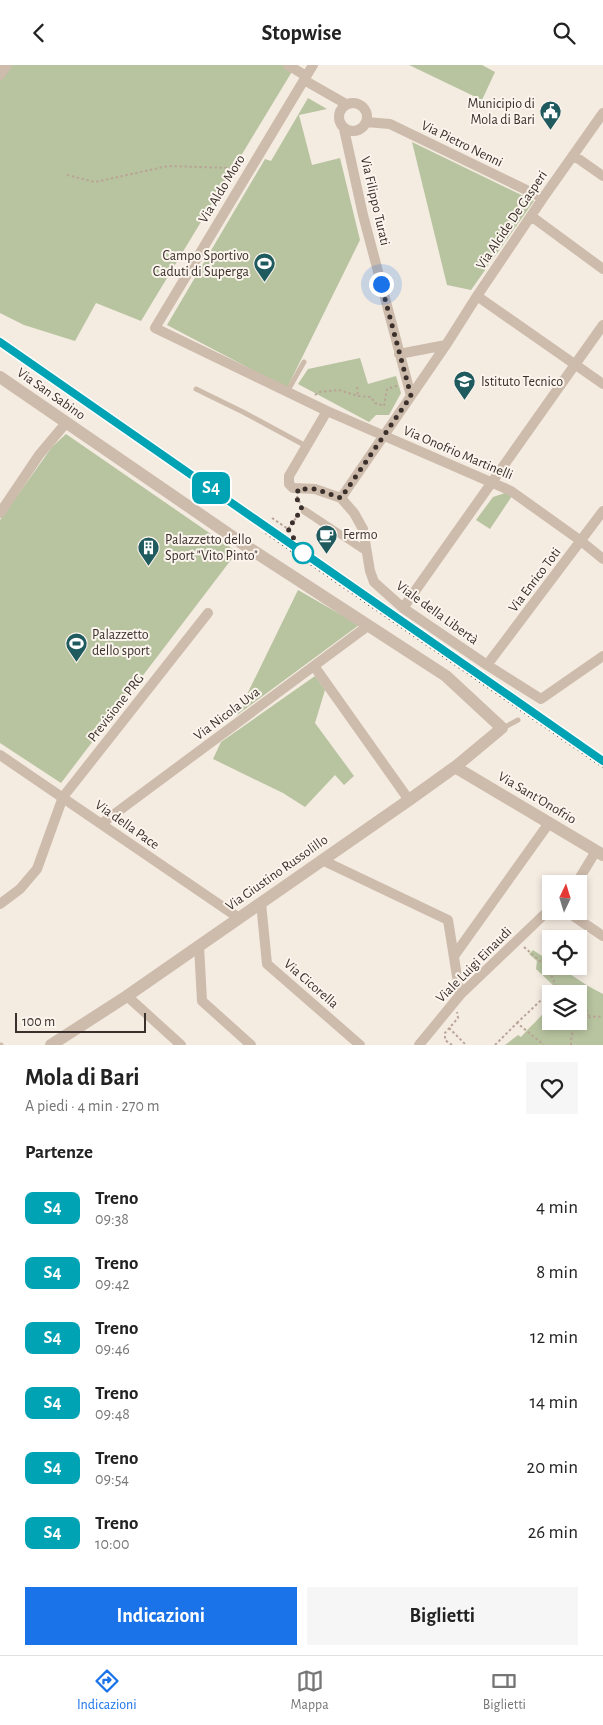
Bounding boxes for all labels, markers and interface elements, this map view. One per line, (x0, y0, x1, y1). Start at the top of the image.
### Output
icon: back (25, 19, 53, 47)
icon: search (550, 19, 578, 47)
text: Stopwise (261, 22, 342, 44)
place label: Municipio di Mola di Bari (468, 97, 535, 127)
public building icon: Municipio di Mola di Bari (539, 100, 563, 131)
street label: Via Pietro Nenni (419, 118, 505, 170)
street label: Via Aldo Moro (196, 152, 248, 226)
street label: Via Filippo Turati (358, 155, 392, 247)
street label: Via Alcide De Gasperi (474, 168, 550, 272)
place label: Campo Sportivo Caduti di Superga (153, 249, 250, 279)
sports icon: Campo Sportivo Caduti di Superga (253, 252, 277, 283)
your location (369, 272, 394, 297)
street label: Via San Sabino (14, 365, 88, 423)
school or university icon: Istituto Tecnico (453, 370, 477, 401)
place label: Istituto Tecnico (481, 375, 563, 389)
street label: Via Onofrio Martinelli (401, 424, 515, 482)
line badge: S4 (188, 472, 234, 504)
text: S4 (202, 479, 220, 497)
cafe icon: Fermo (315, 523, 339, 554)
place label: Fermo (343, 528, 378, 542)
place label: Palazzetto dello Sport "Vito Pinto" (165, 533, 258, 563)
building icon: Palazzetto dello Sport "Vito Pinto" (137, 536, 161, 567)
unlabelled marker (292, 542, 314, 564)
street label: Via Enrico Toti (506, 545, 564, 615)
street label: Viale della Libertà (393, 579, 481, 648)
place label: Palazzetto dello sport (92, 628, 150, 658)
sports icon: Palazzetto dello sport (64, 631, 88, 662)
street label: Previsione PRG (85, 671, 147, 745)
street label: Via Nicola Uva (191, 684, 263, 743)
street label: Via Sant'Onofrio (495, 769, 579, 827)
street label: Via della Pace (92, 798, 162, 852)
street label: Via Giustino Russolillo (223, 833, 331, 913)
north arrow (542, 875, 588, 920)
map controls (542, 875, 587, 1030)
street label: Viale Luigi Einaudi (434, 925, 514, 1005)
button: locate (542, 930, 587, 975)
street label: Via Cicorella (281, 957, 341, 1012)
button: layers (542, 985, 587, 1030)
scale bar (15, 1010, 146, 1033)
text: 100 m (22, 1015, 55, 1029)
button: heart (526, 1062, 578, 1114)
text: Mola di Bari (25, 1066, 140, 1090)
text: A piedi · 4 min · 270 m (25, 1098, 159, 1114)
text: Partenze (25, 1143, 93, 1162)
text: Treno (95, 1189, 139, 1208)
text: 4 min (536, 1198, 578, 1217)
text: S4 (43, 1199, 62, 1217)
text: 09:38 (95, 1211, 129, 1227)
text: Treno (95, 1254, 139, 1273)
text: 8 min (536, 1263, 578, 1282)
text: S4 (43, 1264, 62, 1282)
text: 09:42 (95, 1276, 130, 1292)
text: Treno (95, 1319, 139, 1338)
text: 12 min (530, 1328, 578, 1347)
text: S4 (43, 1329, 62, 1347)
text: 09:46 (95, 1341, 130, 1357)
text: Treno (95, 1384, 139, 1403)
text: 14 min (530, 1393, 578, 1412)
text: S4 (43, 1394, 62, 1412)
text: 09:48 (95, 1406, 130, 1422)
text: Treno (95, 1449, 139, 1468)
text: 20 min (527, 1458, 578, 1477)
text: S4 (43, 1459, 62, 1477)
text: 09:54 (95, 1471, 129, 1487)
text: Treno (95, 1514, 139, 1533)
text: 26 min (528, 1523, 578, 1542)
text: S4 (43, 1524, 62, 1542)
text: 10:00 (95, 1536, 130, 1552)
button: Indicazioni (25, 1587, 297, 1645)
button: Biglietti (307, 1587, 578, 1645)
tab: Indicazioni (77, 1667, 137, 1714)
tab: Mappa (291, 1667, 329, 1714)
tab: Biglietti (483, 1667, 526, 1714)

